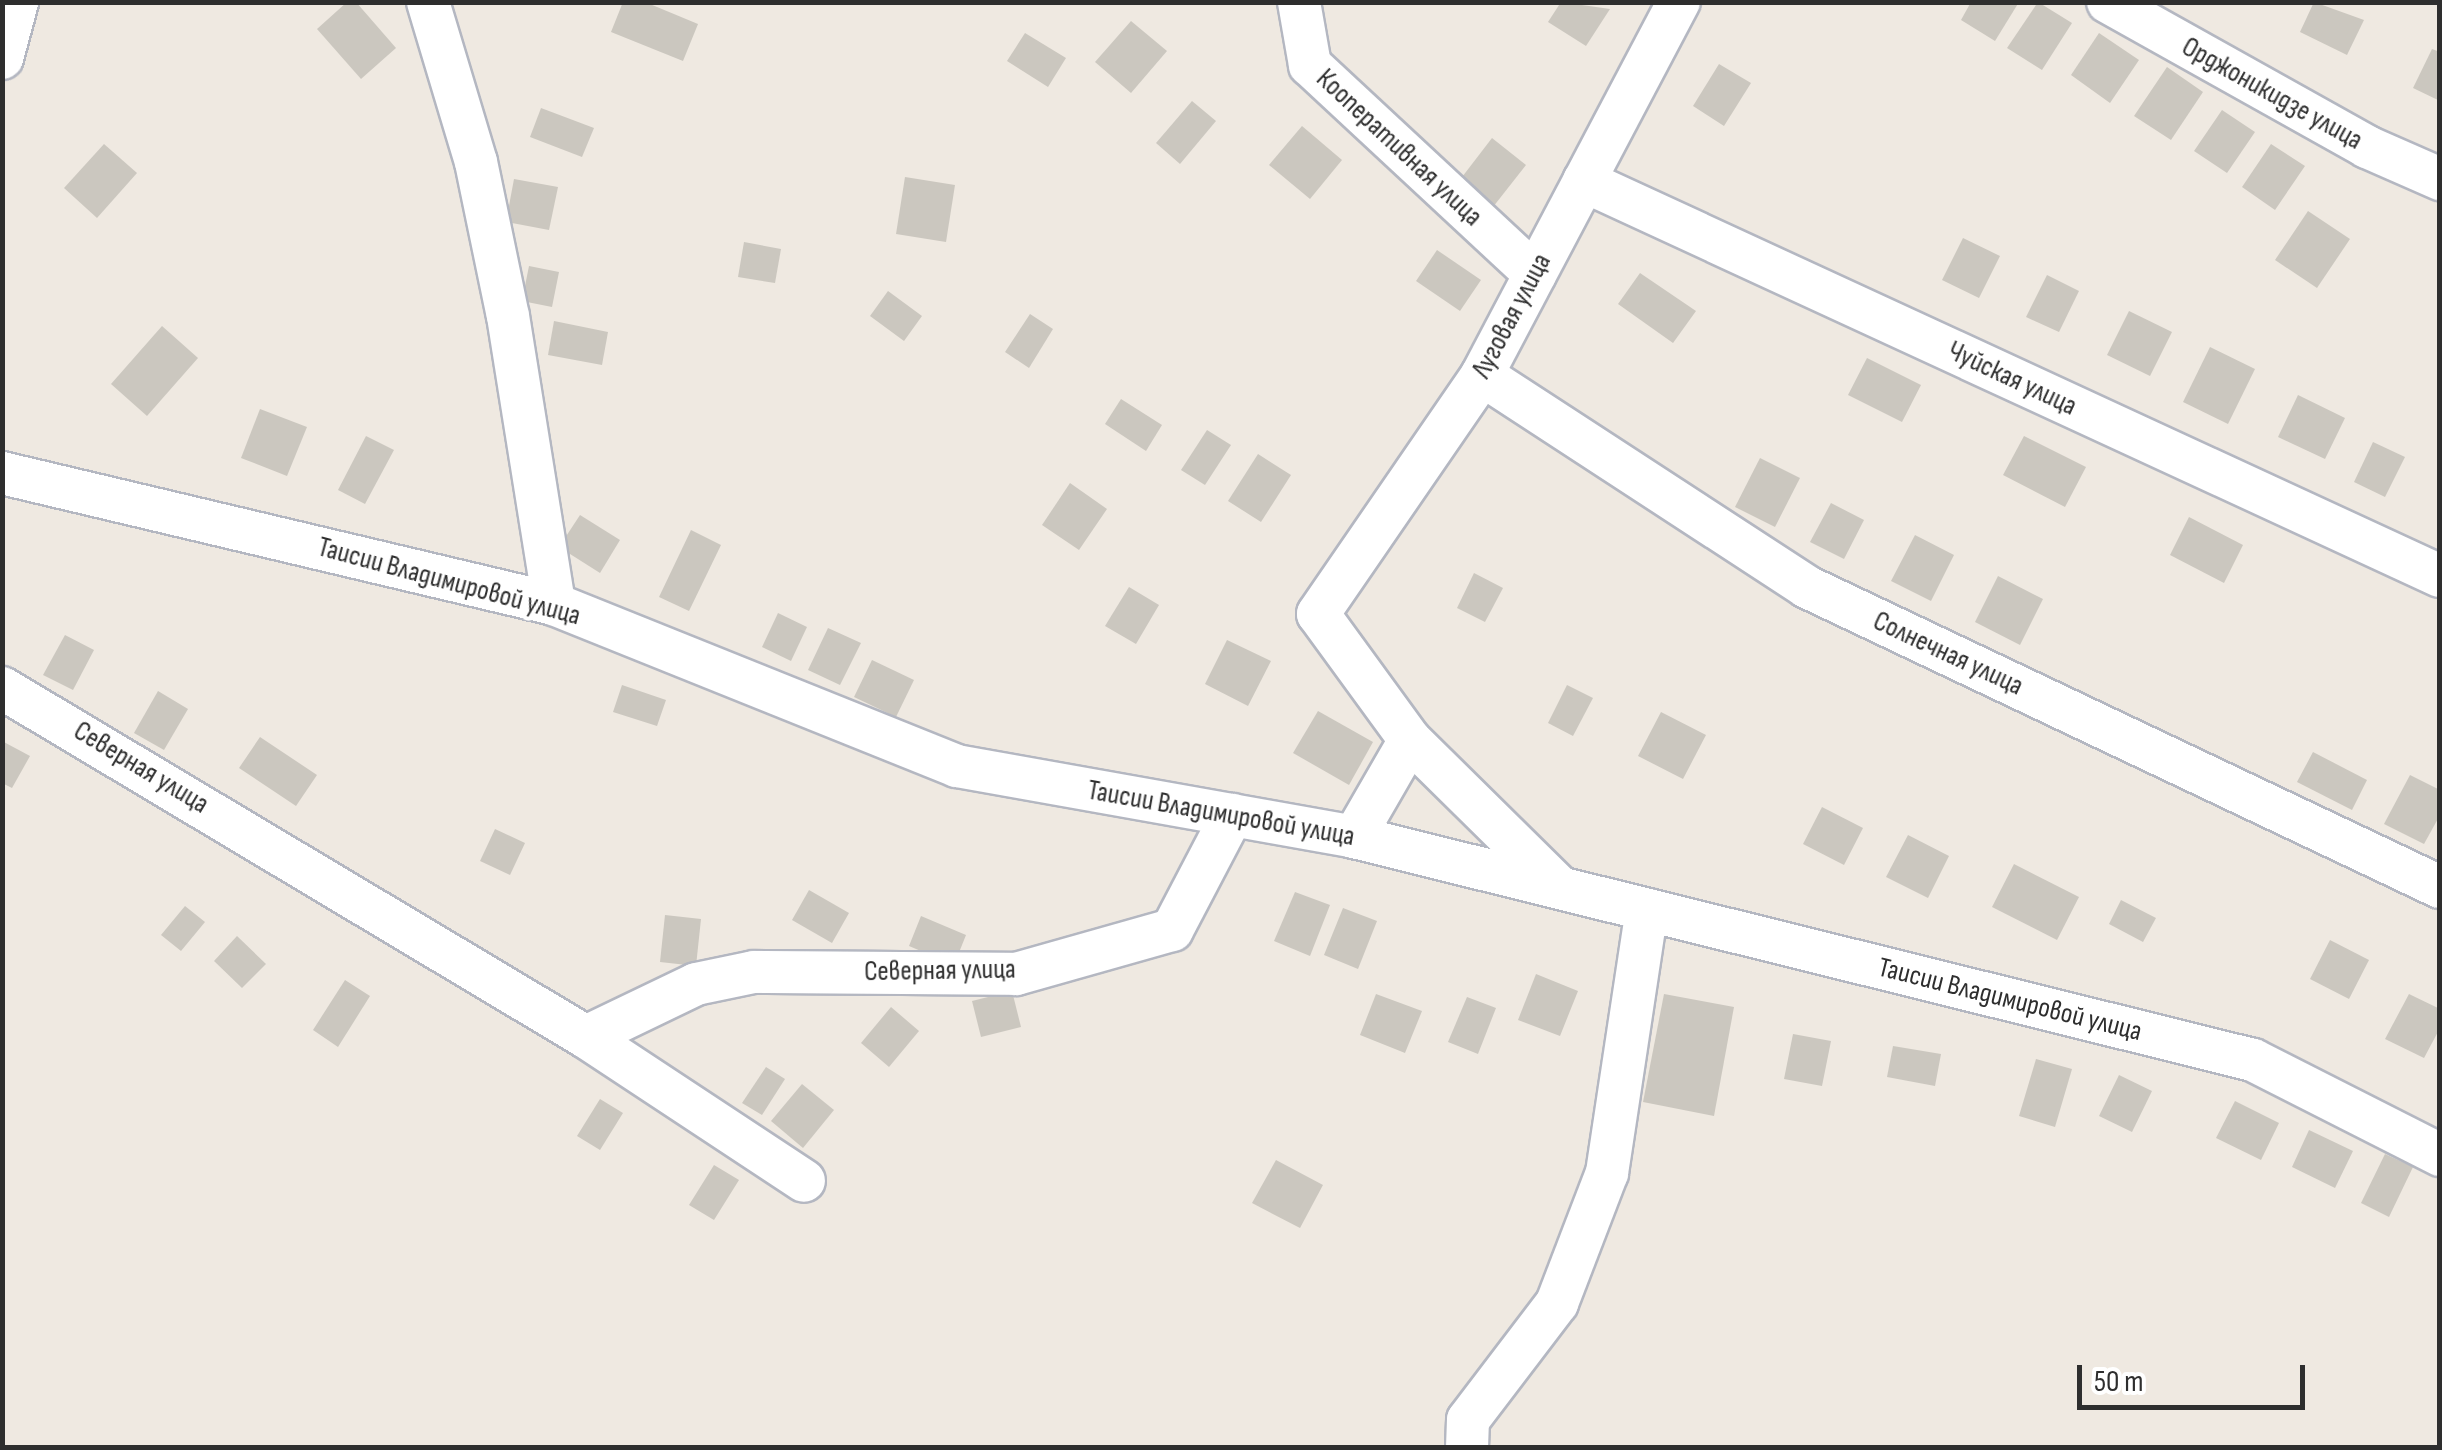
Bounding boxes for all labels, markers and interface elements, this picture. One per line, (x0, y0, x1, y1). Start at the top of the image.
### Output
street label: Орджоникидзе улица (2176, 30, 2368, 158)
street label: Кооперативная улица (1309, 62, 1489, 234)
street label: Луговая улица (1465, 248, 1559, 384)
street label: Чуйская улица (1942, 334, 2082, 424)
street label: Таисии Владимировой улица (314, 531, 584, 633)
street label: Солнечная улица (1868, 605, 2028, 703)
street label: Северная улица (67, 715, 215, 821)
street label: Таисии Владимировой улица (1085, 774, 1357, 854)
street label: Таисии Владимировой улица (1875, 951, 2145, 1049)
street label: Северная улица (864, 953, 1016, 989)
scale bar (2082, 1345, 2310, 1407)
text: 50 m (2094, 1364, 2143, 1400)

